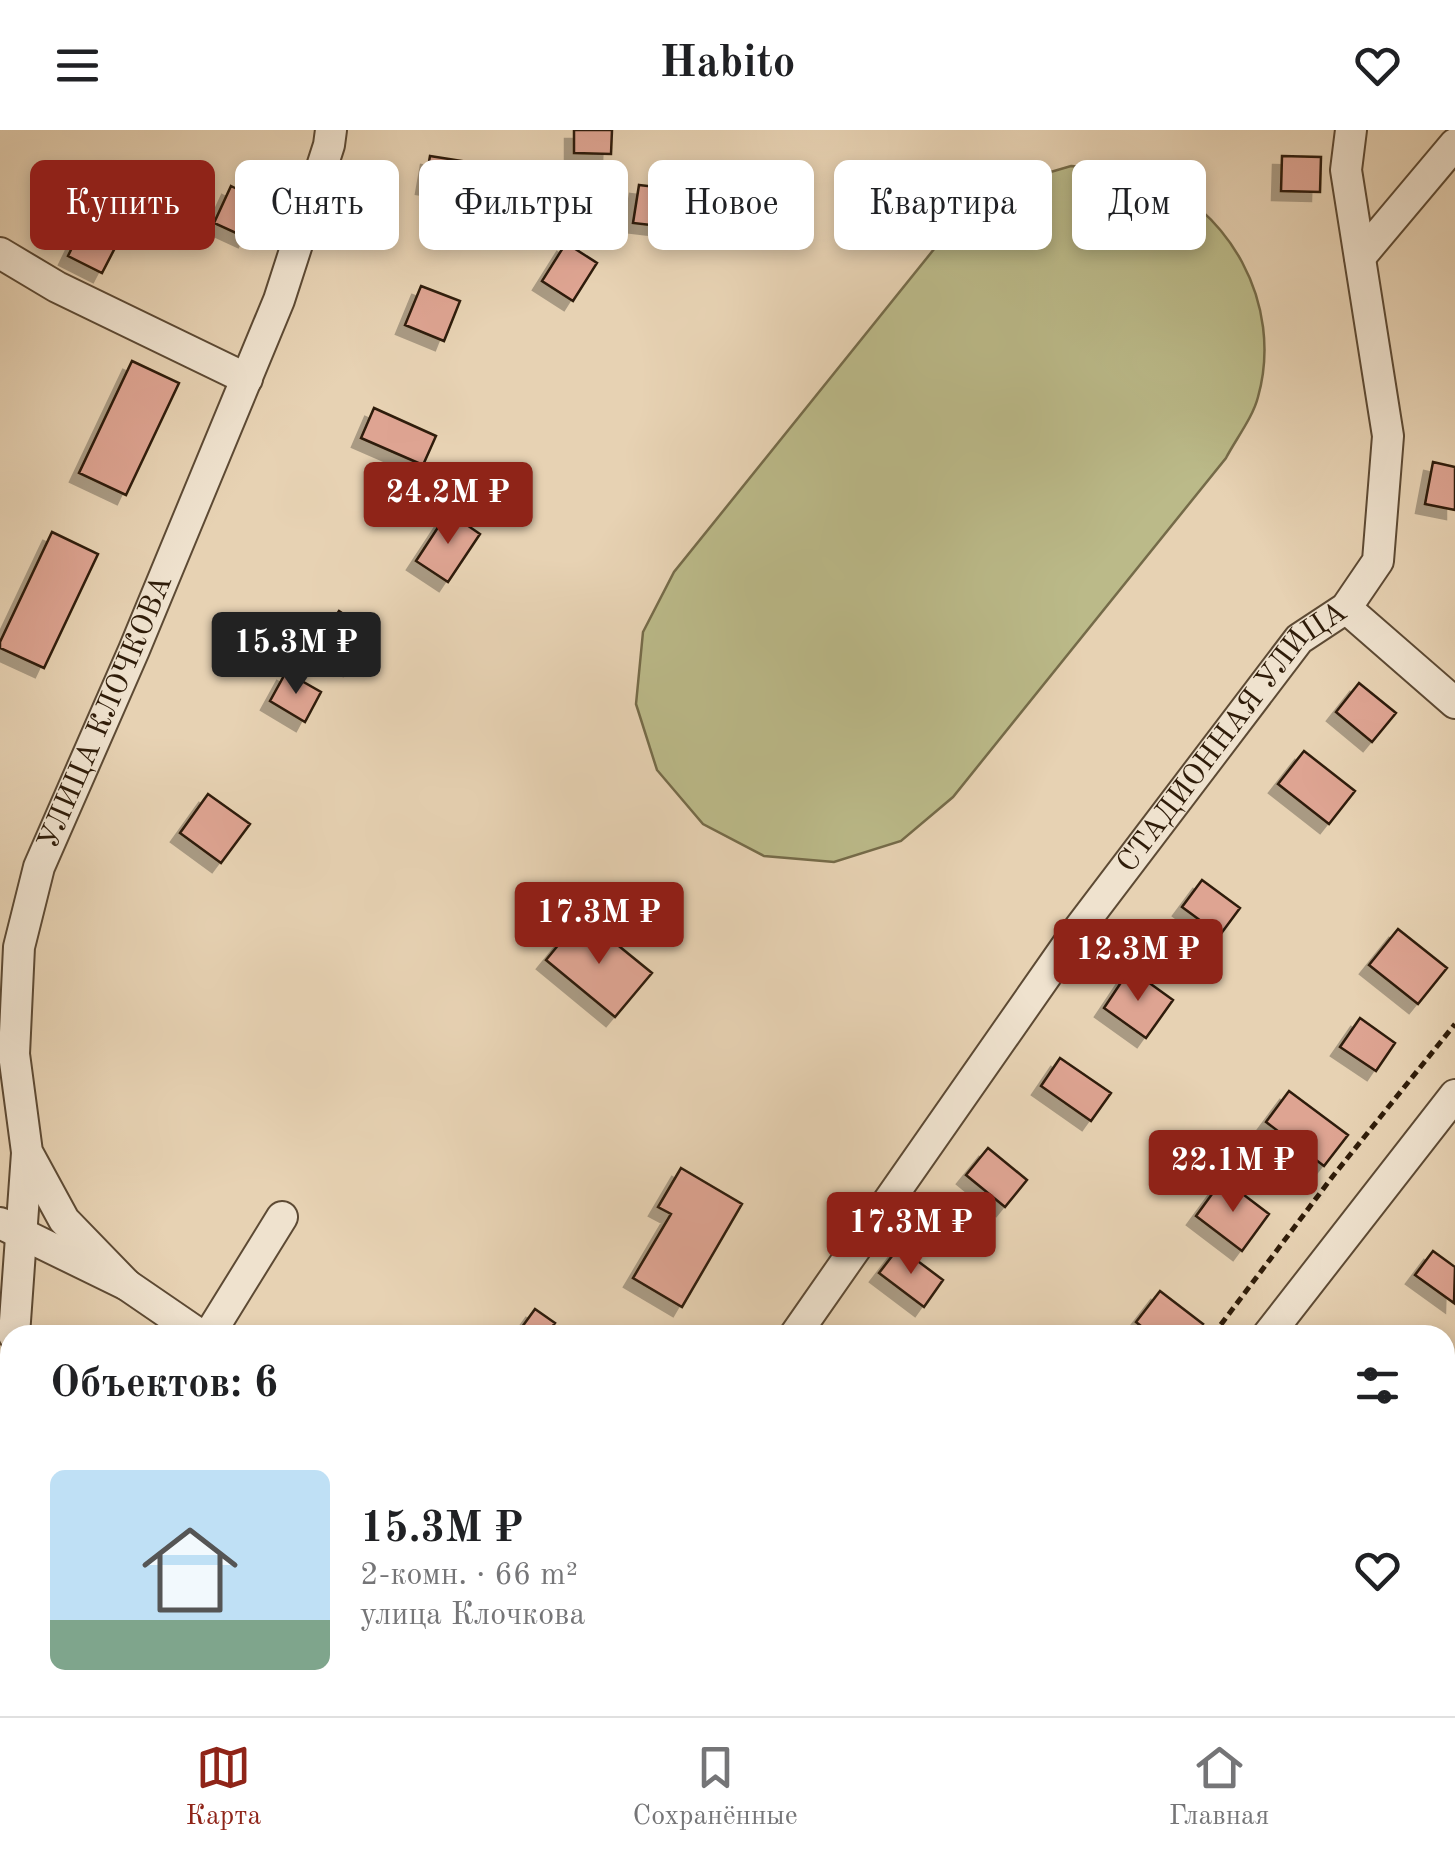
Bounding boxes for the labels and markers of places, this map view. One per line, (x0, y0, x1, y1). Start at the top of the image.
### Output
pin: 24.2M ₽ (356, 462, 540, 547)
pin: 15.3M ₽ (204, 612, 388, 697)
pin: 17.3M ₽ (507, 882, 691, 967)
pin: 12.3M ₽ (1046, 919, 1230, 1004)
pin: 22.1M ₽ (1141, 1130, 1325, 1215)
pin: 17.3M ₽ (819, 1192, 1003, 1277)

